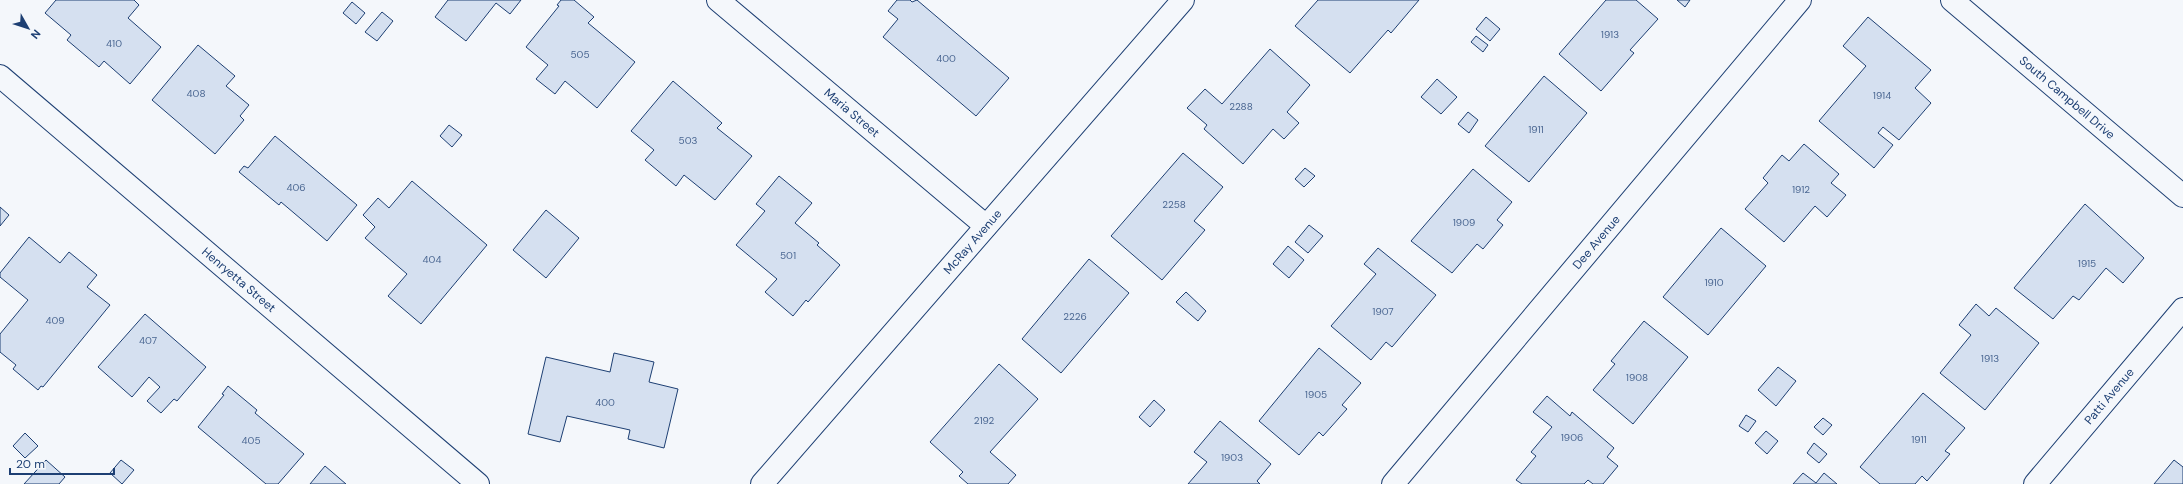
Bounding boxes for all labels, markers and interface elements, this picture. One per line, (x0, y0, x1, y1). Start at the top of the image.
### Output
north arrow (8, 8, 48, 48)
text: N (28, 27, 44, 42)
house number: 1913 (1601, 28, 1619, 41)
house number: 410 (106, 37, 122, 50)
house number: 505 (570, 48, 590, 61)
house number: 400 (936, 52, 956, 65)
street label: South Campbell Drive (2016, 53, 2118, 143)
street label: Maria Street (821, 85, 883, 141)
house number: 408 (187, 87, 206, 100)
house number: 1914 (1873, 89, 1891, 102)
house number: 2288 (1229, 100, 1253, 113)
house number: 1911 (1528, 123, 1544, 136)
house number: 503 (679, 134, 698, 147)
house number: 406 (286, 181, 306, 194)
house number: 1912 (1792, 183, 1810, 196)
house number: 2258 (1162, 198, 1186, 211)
street label: McRay Avenue (940, 206, 1005, 278)
street label: Dee Avenue (1569, 212, 1624, 273)
house number: 1909 (1453, 216, 1475, 229)
street label: Henryetta Street (199, 244, 279, 316)
house number: 501 (780, 249, 796, 262)
house number: 404 (423, 253, 441, 266)
house number: 1915 (2078, 257, 2096, 270)
house number: 1910 (1704, 276, 1724, 289)
house number: 1907 (1372, 305, 1394, 318)
house number: 2226 (1063, 310, 1087, 323)
house number: 409 (45, 314, 65, 327)
house number: 407 (139, 334, 157, 347)
house number: 1913 (1981, 352, 1999, 365)
street label: Patti Avenue (2081, 364, 2138, 428)
house number: 1908 (1626, 371, 1648, 384)
house number: 1905 (1305, 388, 1327, 401)
house number: 400 (595, 396, 615, 409)
house number: 2192 (974, 414, 995, 427)
house number: 1906 (1561, 431, 1583, 444)
house number: 1911 (1911, 433, 1927, 446)
house number: 405 (241, 434, 261, 447)
scale bar (10, 450, 114, 476)
house number: 1903 (1221, 451, 1243, 464)
text: 20 m (16, 456, 45, 472)

